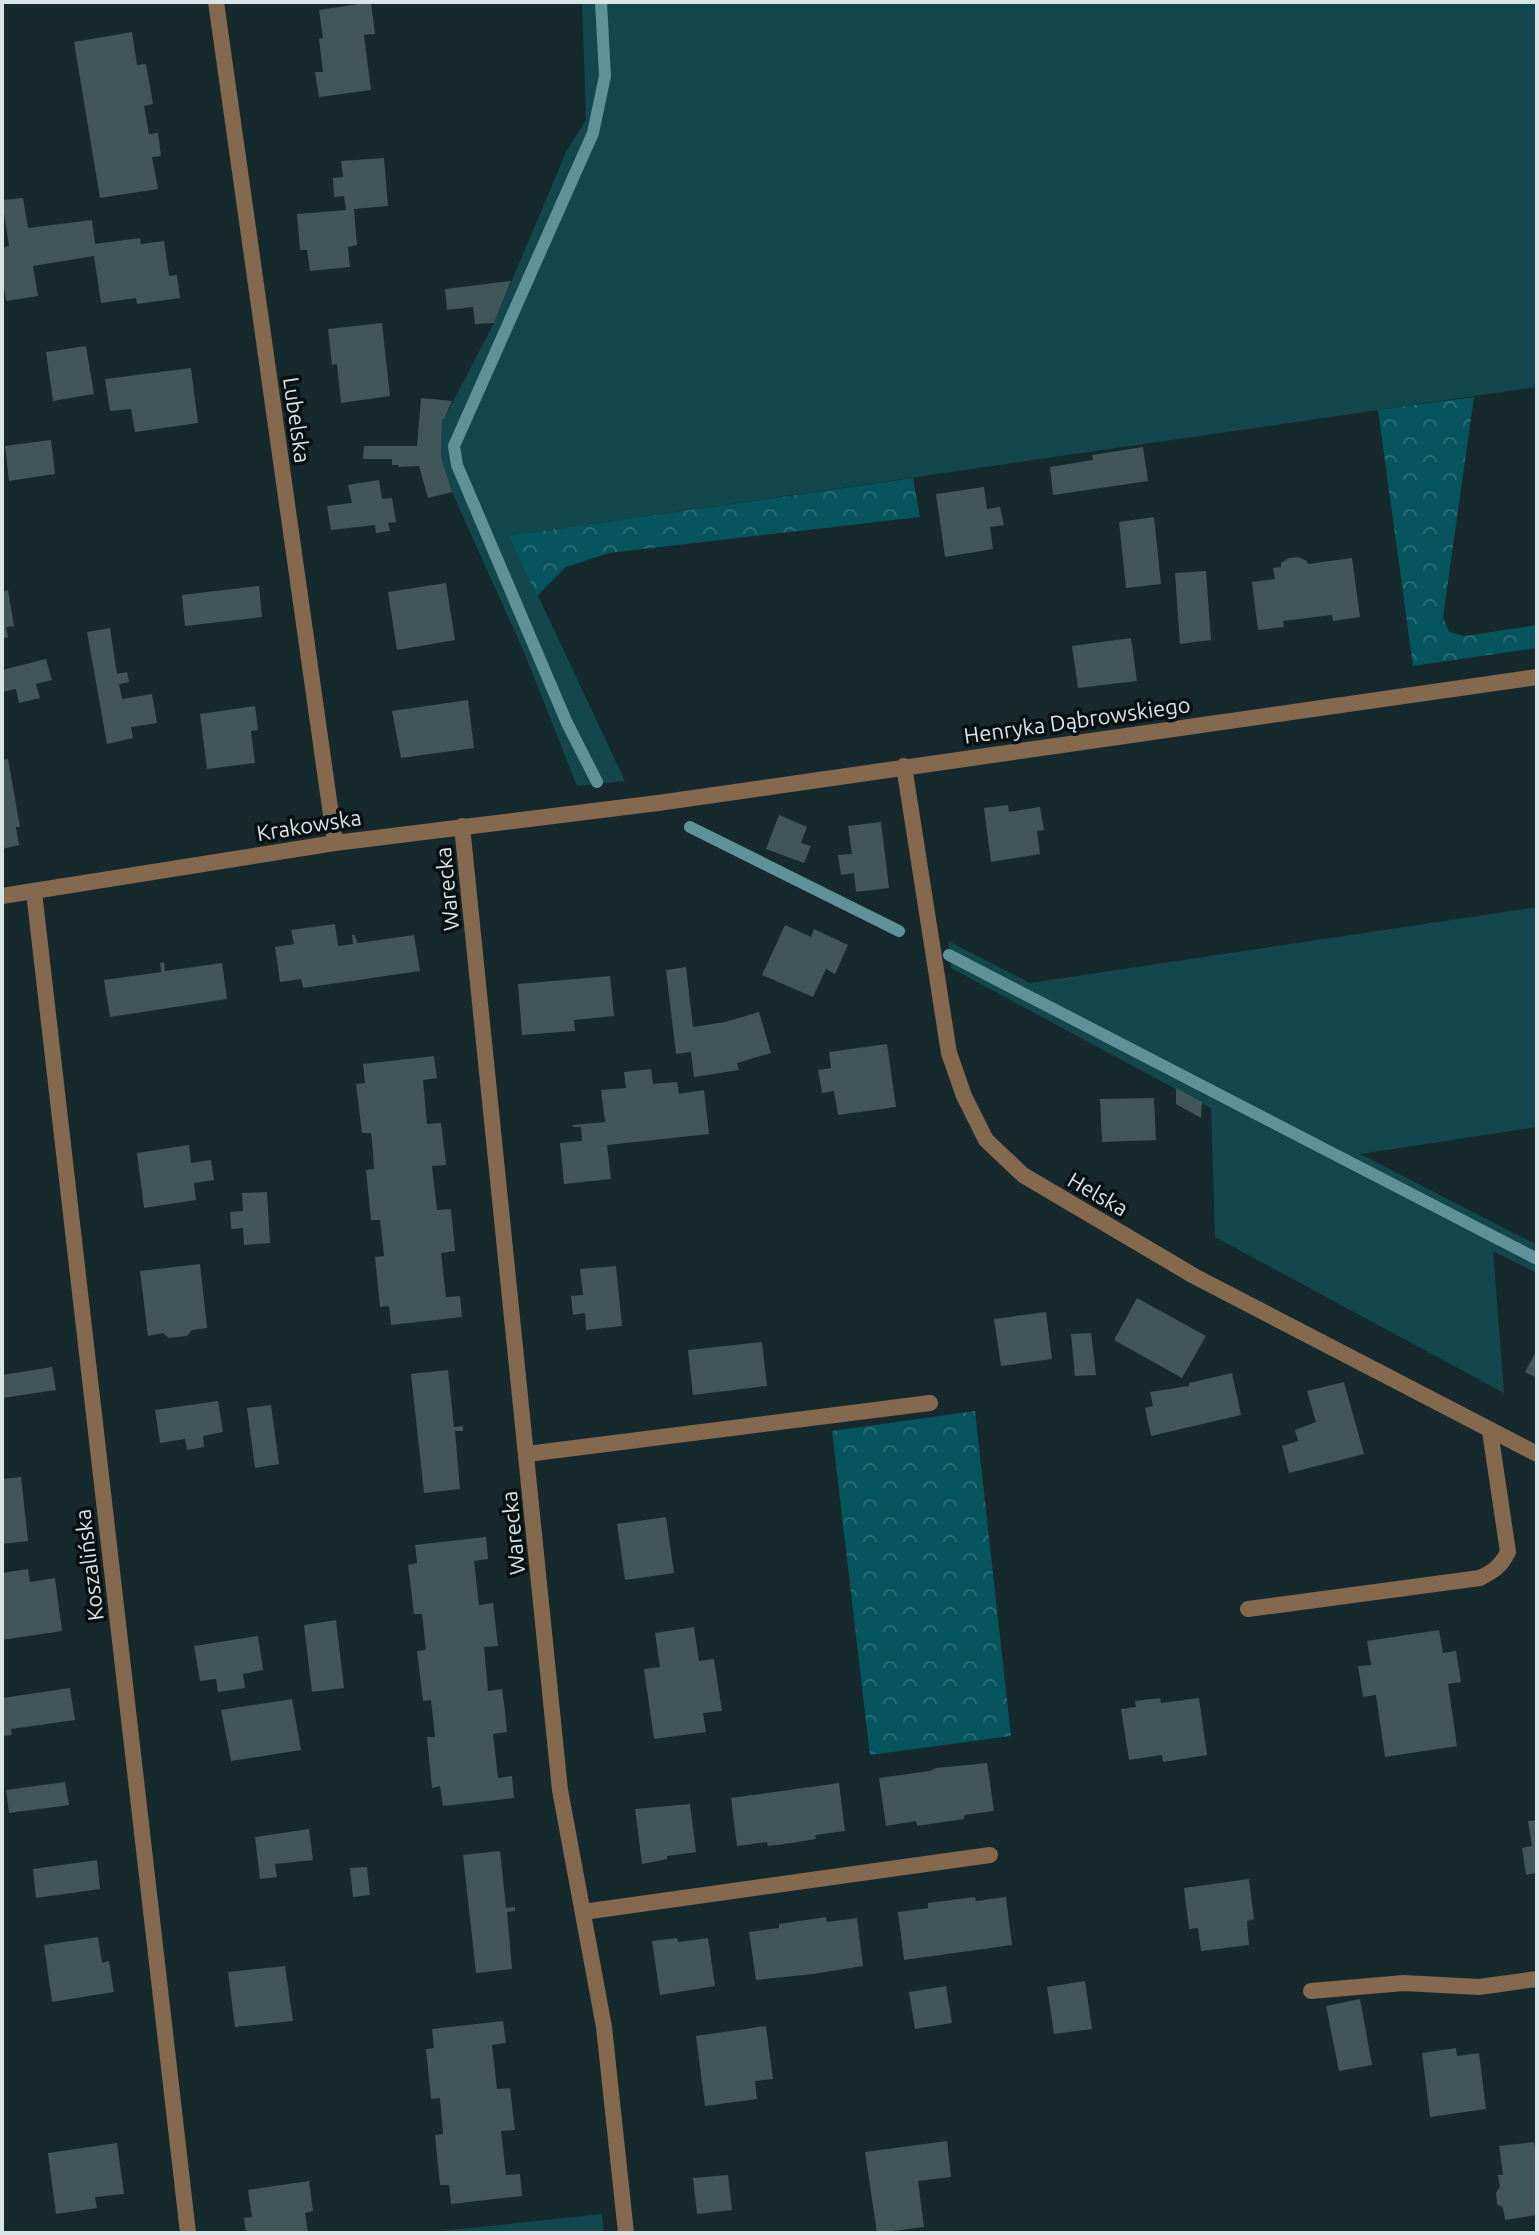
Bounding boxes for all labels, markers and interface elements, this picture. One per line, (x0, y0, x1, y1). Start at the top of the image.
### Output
street label: Lubelska (279, 375, 316, 464)
street label: Henryka Dąbrowskiego (962, 691, 1192, 748)
street label: Krakowska (255, 804, 363, 845)
street label: Warecka (430, 846, 463, 932)
street label: Helska (1064, 1166, 1133, 1221)
street label: Warecka (496, 1490, 529, 1576)
street label: Koszalińska (69, 1508, 108, 1622)

